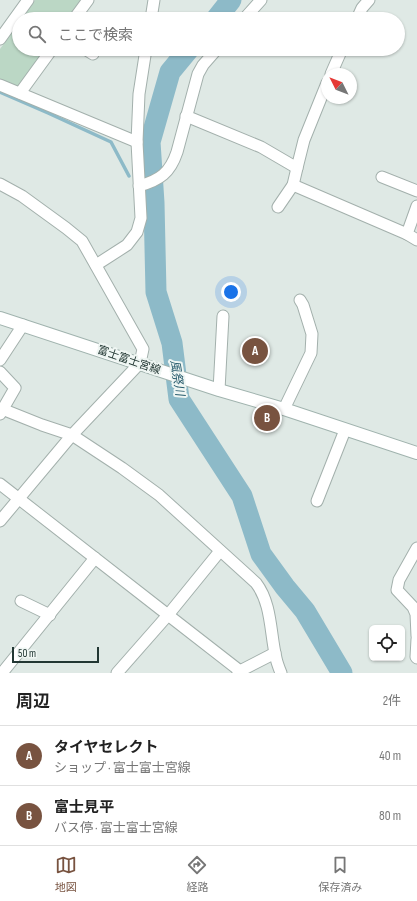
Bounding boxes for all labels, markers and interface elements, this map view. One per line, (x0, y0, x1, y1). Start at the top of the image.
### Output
search box (12, 12, 405, 56)
icon: search (26, 23, 48, 45)
text: ここで検索 (58, 26, 133, 45)
north arrow (321, 68, 357, 104)
your location (221, 282, 241, 302)
pin: A (242, 336, 268, 366)
street label: 富士富士宮線 (96, 343, 162, 377)
water label: 風祭川 (167, 359, 188, 399)
pin: B (254, 403, 280, 433)
map controls (369, 625, 405, 661)
button: locate (369, 625, 405, 661)
scale bar (12, 645, 99, 664)
text: 50 m (18, 647, 36, 660)
text: 周辺 (16, 692, 50, 712)
text: 2件 (383, 693, 401, 709)
text: タイヤセレクト (54, 738, 159, 757)
text: A (26, 748, 32, 764)
text: 40 m (379, 748, 401, 764)
text: ショップ · 富士富士宮線 (54, 760, 191, 776)
text: 富士見平 (54, 798, 114, 817)
text: B (26, 808, 32, 824)
text: 80 m (379, 808, 401, 824)
text: バス停 · 富士富士宮線 (54, 820, 178, 836)
tab: 地図 (55, 854, 77, 894)
tab: 経路 (186, 854, 208, 894)
tab: 保存済み (318, 854, 362, 894)

